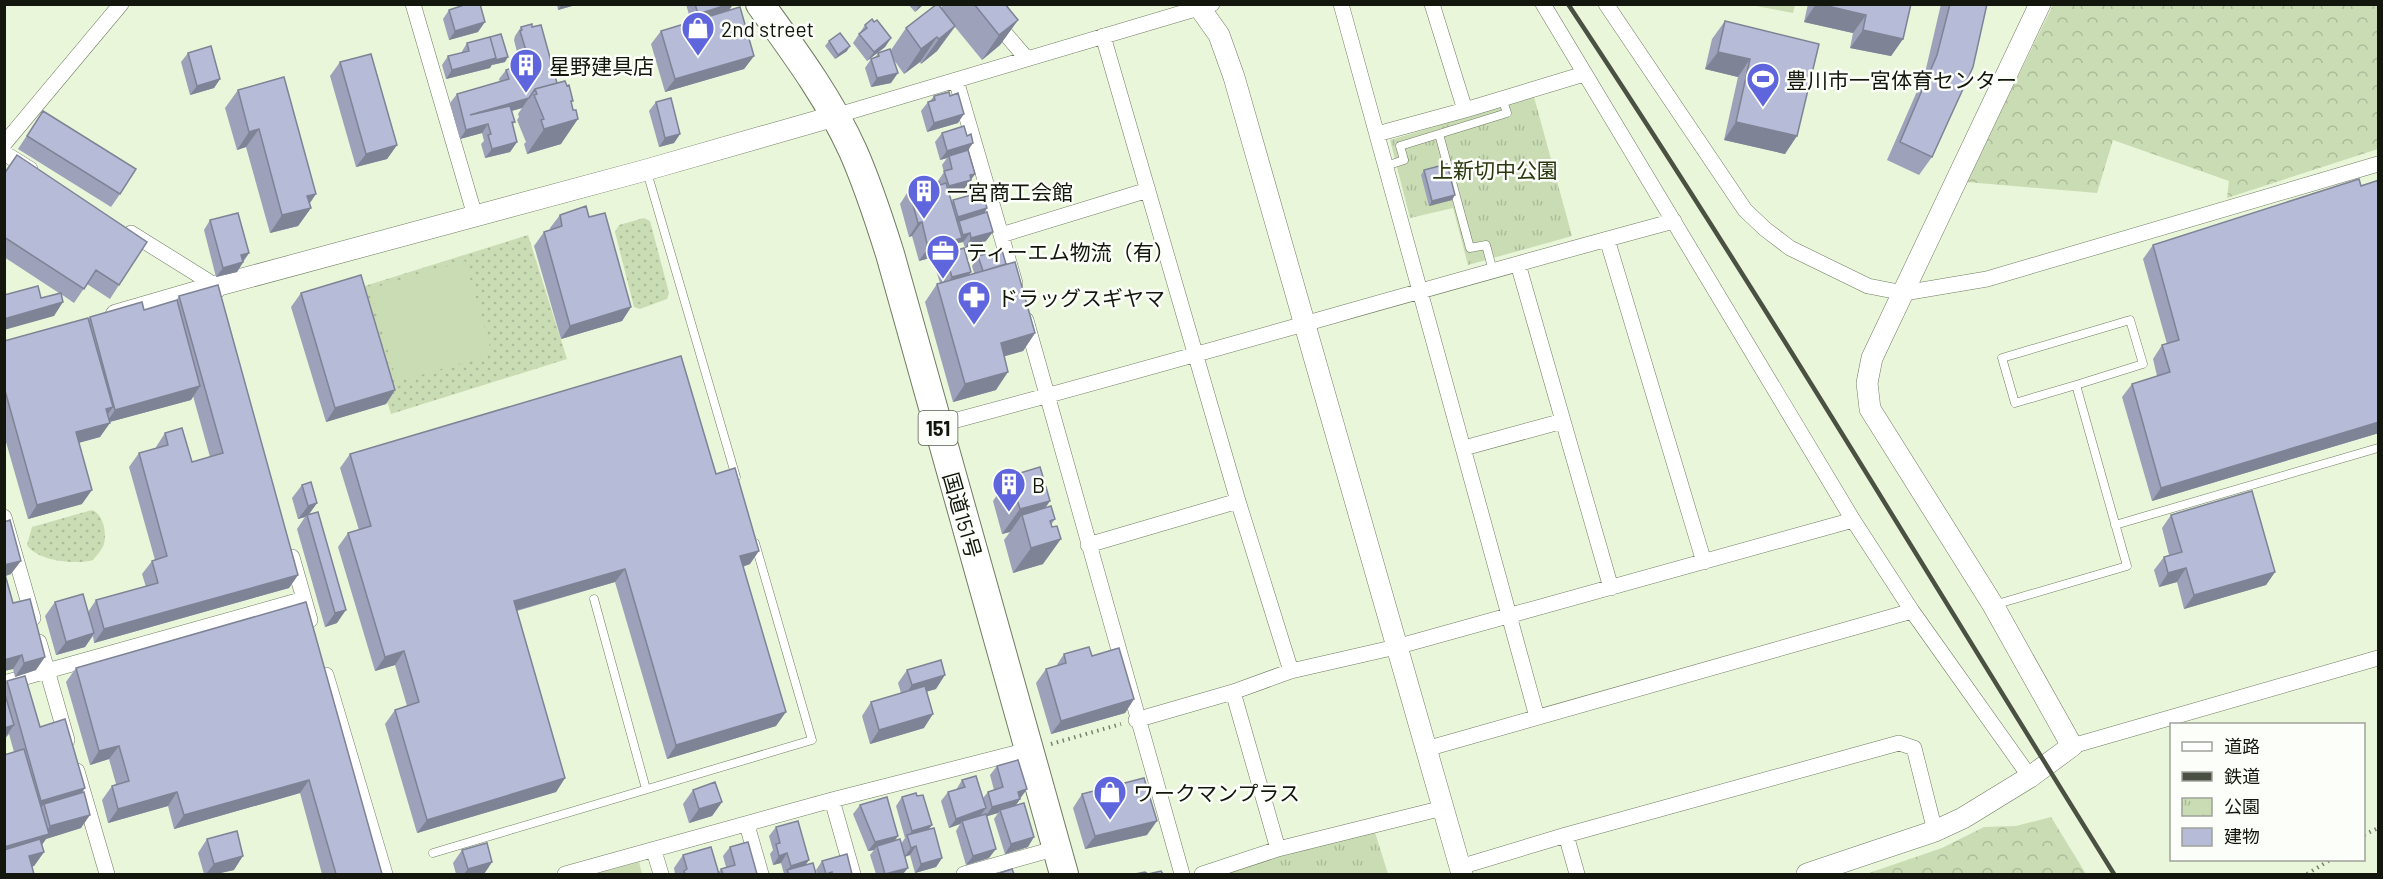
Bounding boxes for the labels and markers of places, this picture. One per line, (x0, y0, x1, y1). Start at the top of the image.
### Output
shop icon: 2nd street (680, 10, 716, 57)
place label: 2nd street (721, 16, 814, 41)
building icon: 星野建具店 (508, 47, 544, 94)
place label: 星野建具店 (549, 53, 654, 78)
sports icon: 豊川市一宮体育センター (1745, 61, 1781, 108)
place label: 豊川市一宮体育センター (1786, 67, 2017, 92)
building icon: 一宮商工会館 (906, 173, 942, 220)
place label: 一宮商工会館 (947, 179, 1073, 204)
office icon: ティーエム物流（有） (925, 233, 961, 280)
place label: ティーエム物流（有） (966, 239, 1175, 264)
pharmacy icon: ドラッグスギヤマ (956, 279, 992, 326)
place label: ドラッグスギヤマ (997, 285, 1165, 310)
building icon: B (991, 466, 1027, 513)
place label: B (1032, 472, 1045, 497)
shop icon: ワークマンプラス (1092, 774, 1128, 821)
place label: ワークマンプラス (1133, 780, 1300, 805)

